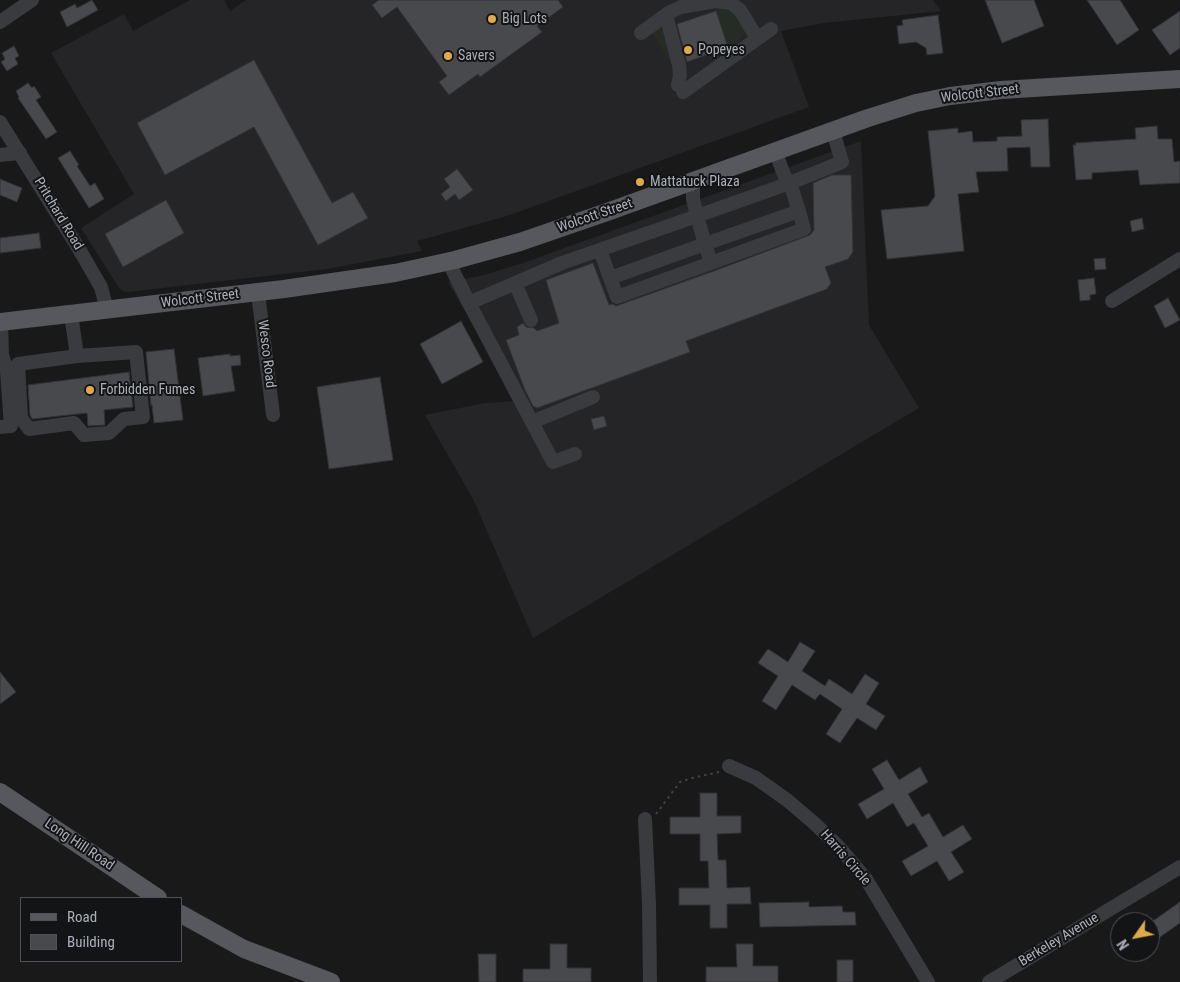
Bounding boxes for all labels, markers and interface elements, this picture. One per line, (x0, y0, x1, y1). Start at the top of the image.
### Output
place label: Big Lots (502, 11, 547, 27)
marker: Big Lots (486, 13, 498, 25)
place label: Popeyes (698, 42, 745, 58)
marker: Popeyes (682, 44, 694, 56)
place label: Savers (458, 48, 495, 64)
marker: Savers (442, 50, 454, 62)
street label: Wolcott Street (940, 81, 1020, 107)
place label: Mattatuck Plaza (650, 174, 740, 190)
street label: Pritchard Road (30, 175, 86, 253)
marker: Mattatuck Plaza (634, 176, 646, 188)
street label: Wolcott Street (555, 195, 635, 237)
street label: Wolcott Street (160, 286, 240, 312)
street label: Wesco Road (254, 319, 278, 389)
place label: Forbidden Fumes (100, 382, 195, 398)
marker: Forbidden Fumes (84, 384, 96, 396)
street label: Long Hill Road (41, 816, 117, 874)
street label: Harris Circle (816, 827, 874, 889)
legend (20, 897, 182, 962)
text: Road (67, 908, 97, 926)
street label: Berkeley Avenue (1016, 910, 1102, 970)
north arrow (1110, 912, 1160, 962)
text: Building (67, 933, 115, 951)
text: N (1114, 937, 1132, 953)

